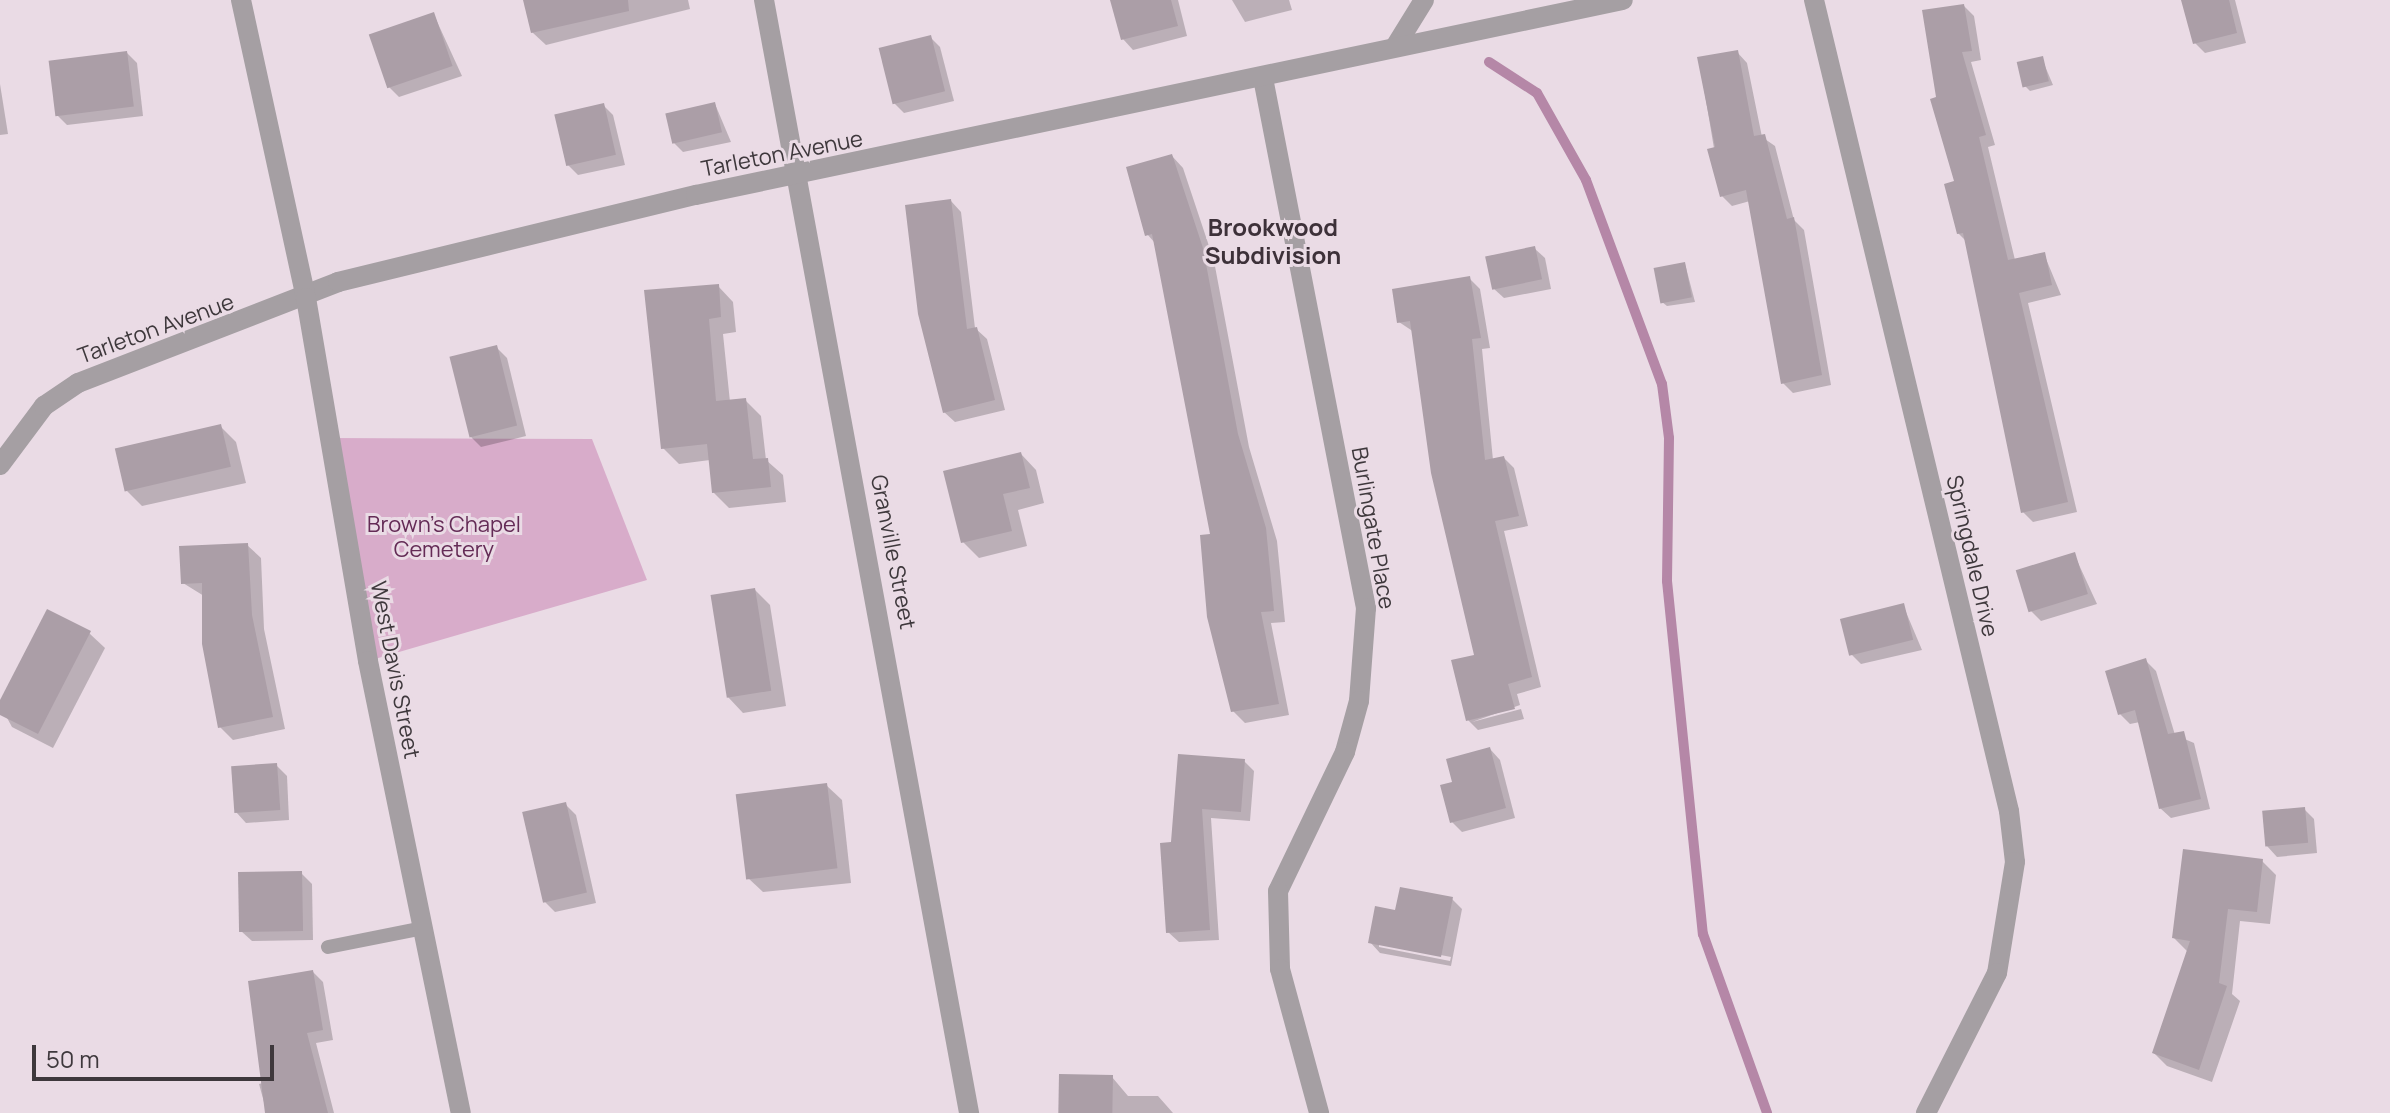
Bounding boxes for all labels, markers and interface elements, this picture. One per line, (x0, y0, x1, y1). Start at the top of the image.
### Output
street label: Tarleton Avenue (699, 125, 865, 183)
district label: Brookwood Subdivision (1205, 213, 1341, 269)
street label: Tarleton Avenue (74, 289, 238, 369)
street label: Burlingate Place (1346, 445, 1400, 611)
street label: Granville Street (865, 473, 921, 631)
street label: Springdale Drive (1941, 473, 2003, 639)
park label: Brown's Chapel Cemetery (367, 511, 521, 562)
street label: West Davis Street (365, 579, 425, 761)
scale bar (36, 1029, 278, 1079)
text: 50 m (46, 1042, 100, 1075)

